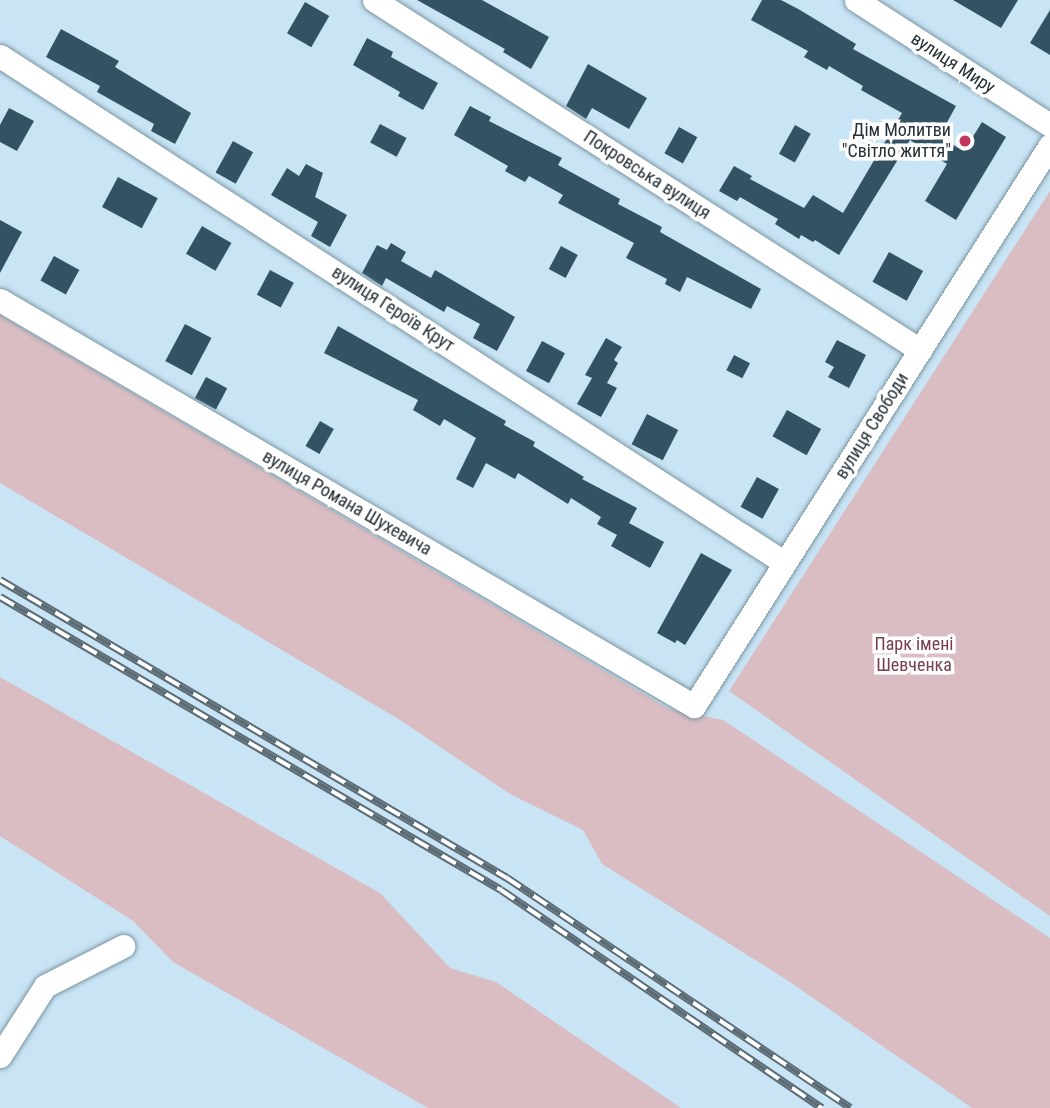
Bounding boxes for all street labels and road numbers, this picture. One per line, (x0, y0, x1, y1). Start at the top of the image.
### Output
street label: вулиця Миру (907, 28, 999, 98)
street label: Покровська вулиця (580, 126, 714, 224)
street label: вулиця Героїв Крут (328, 261, 458, 357)
street label: вулиця Свободи (831, 369, 913, 483)
street label: вулиця Романа Шухевича (259, 446, 435, 560)

